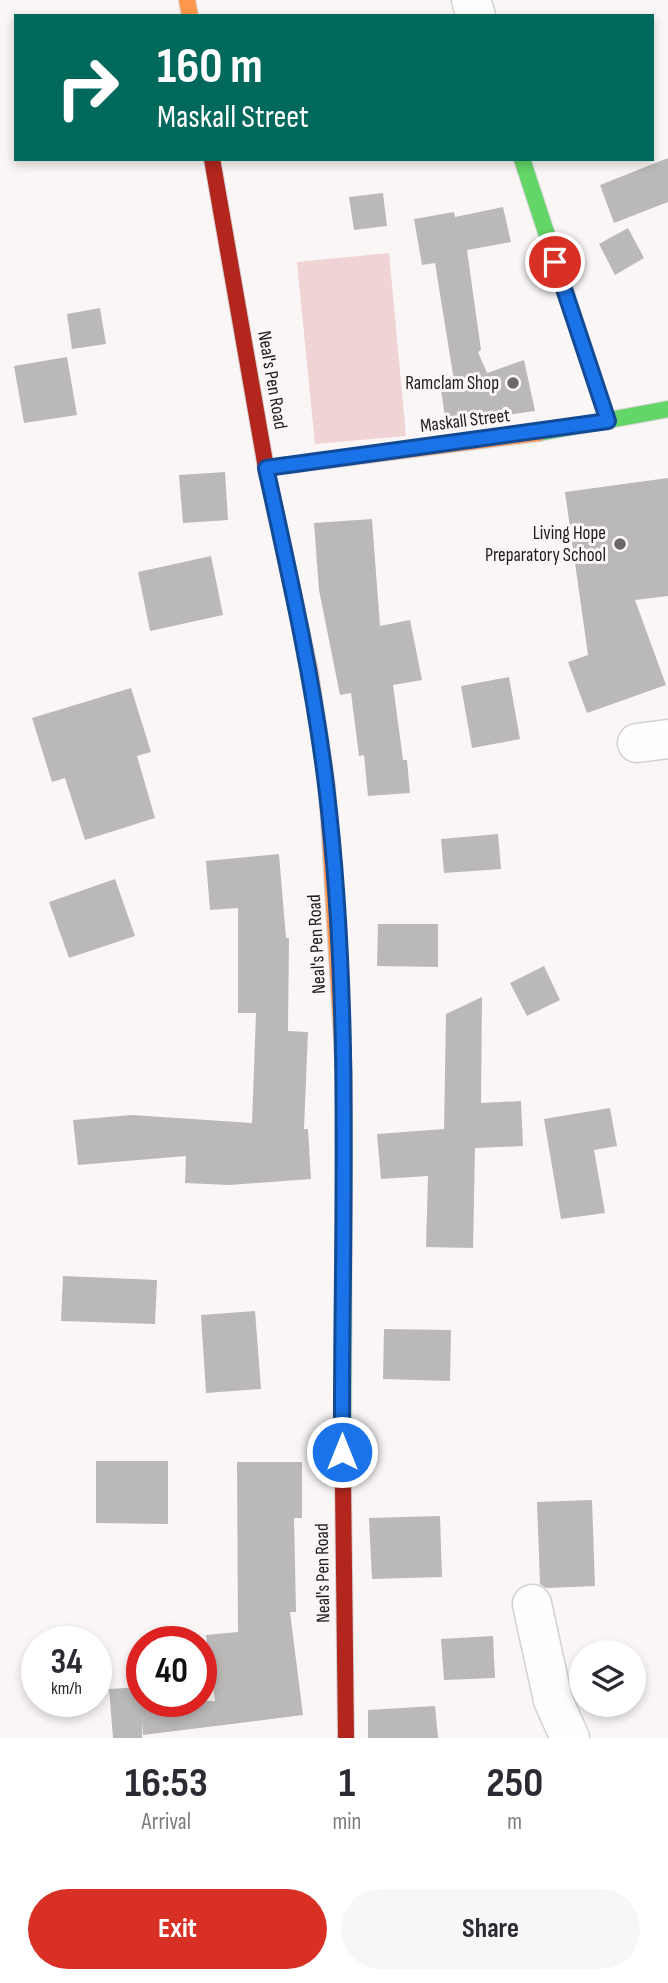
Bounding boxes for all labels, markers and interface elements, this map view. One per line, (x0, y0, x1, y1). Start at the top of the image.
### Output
text: 160 m (157, 38, 263, 97)
icon: right (42, 42, 133, 133)
text: Maskall Street (157, 98, 309, 137)
pin (525, 232, 585, 292)
icon: arrive (536, 243, 574, 281)
street label: Neal's Pen Road (252, 329, 292, 431)
place label: Ramclam Shop (405, 372, 499, 395)
marker: Ramclam Shop (505, 375, 521, 391)
street label: Maskall Street (419, 404, 511, 438)
place label: Living Hope Preparatory School (485, 522, 606, 567)
marker: Living Hope Preparatory School (612, 536, 628, 552)
street label: Neal's Pen Road (303, 894, 331, 994)
position arrow (305, 1415, 379, 1489)
street label: Neal's Pen Road (311, 1523, 335, 1623)
speed limit sign: 40 (126, 1626, 217, 1717)
map controls (569, 1640, 646, 1717)
button: layers (569, 1640, 646, 1717)
text: 34 (51, 1641, 83, 1684)
text: km/h (51, 1678, 82, 1699)
text: 16:53 (125, 1758, 208, 1809)
text: 1 (339, 1758, 355, 1809)
text: 250 (486, 1758, 543, 1809)
text: Arrival (142, 1808, 191, 1836)
text: min (333, 1808, 361, 1836)
text: m (507, 1808, 522, 1836)
button: Exit (28, 1889, 327, 1969)
button: Share (341, 1889, 640, 1969)

